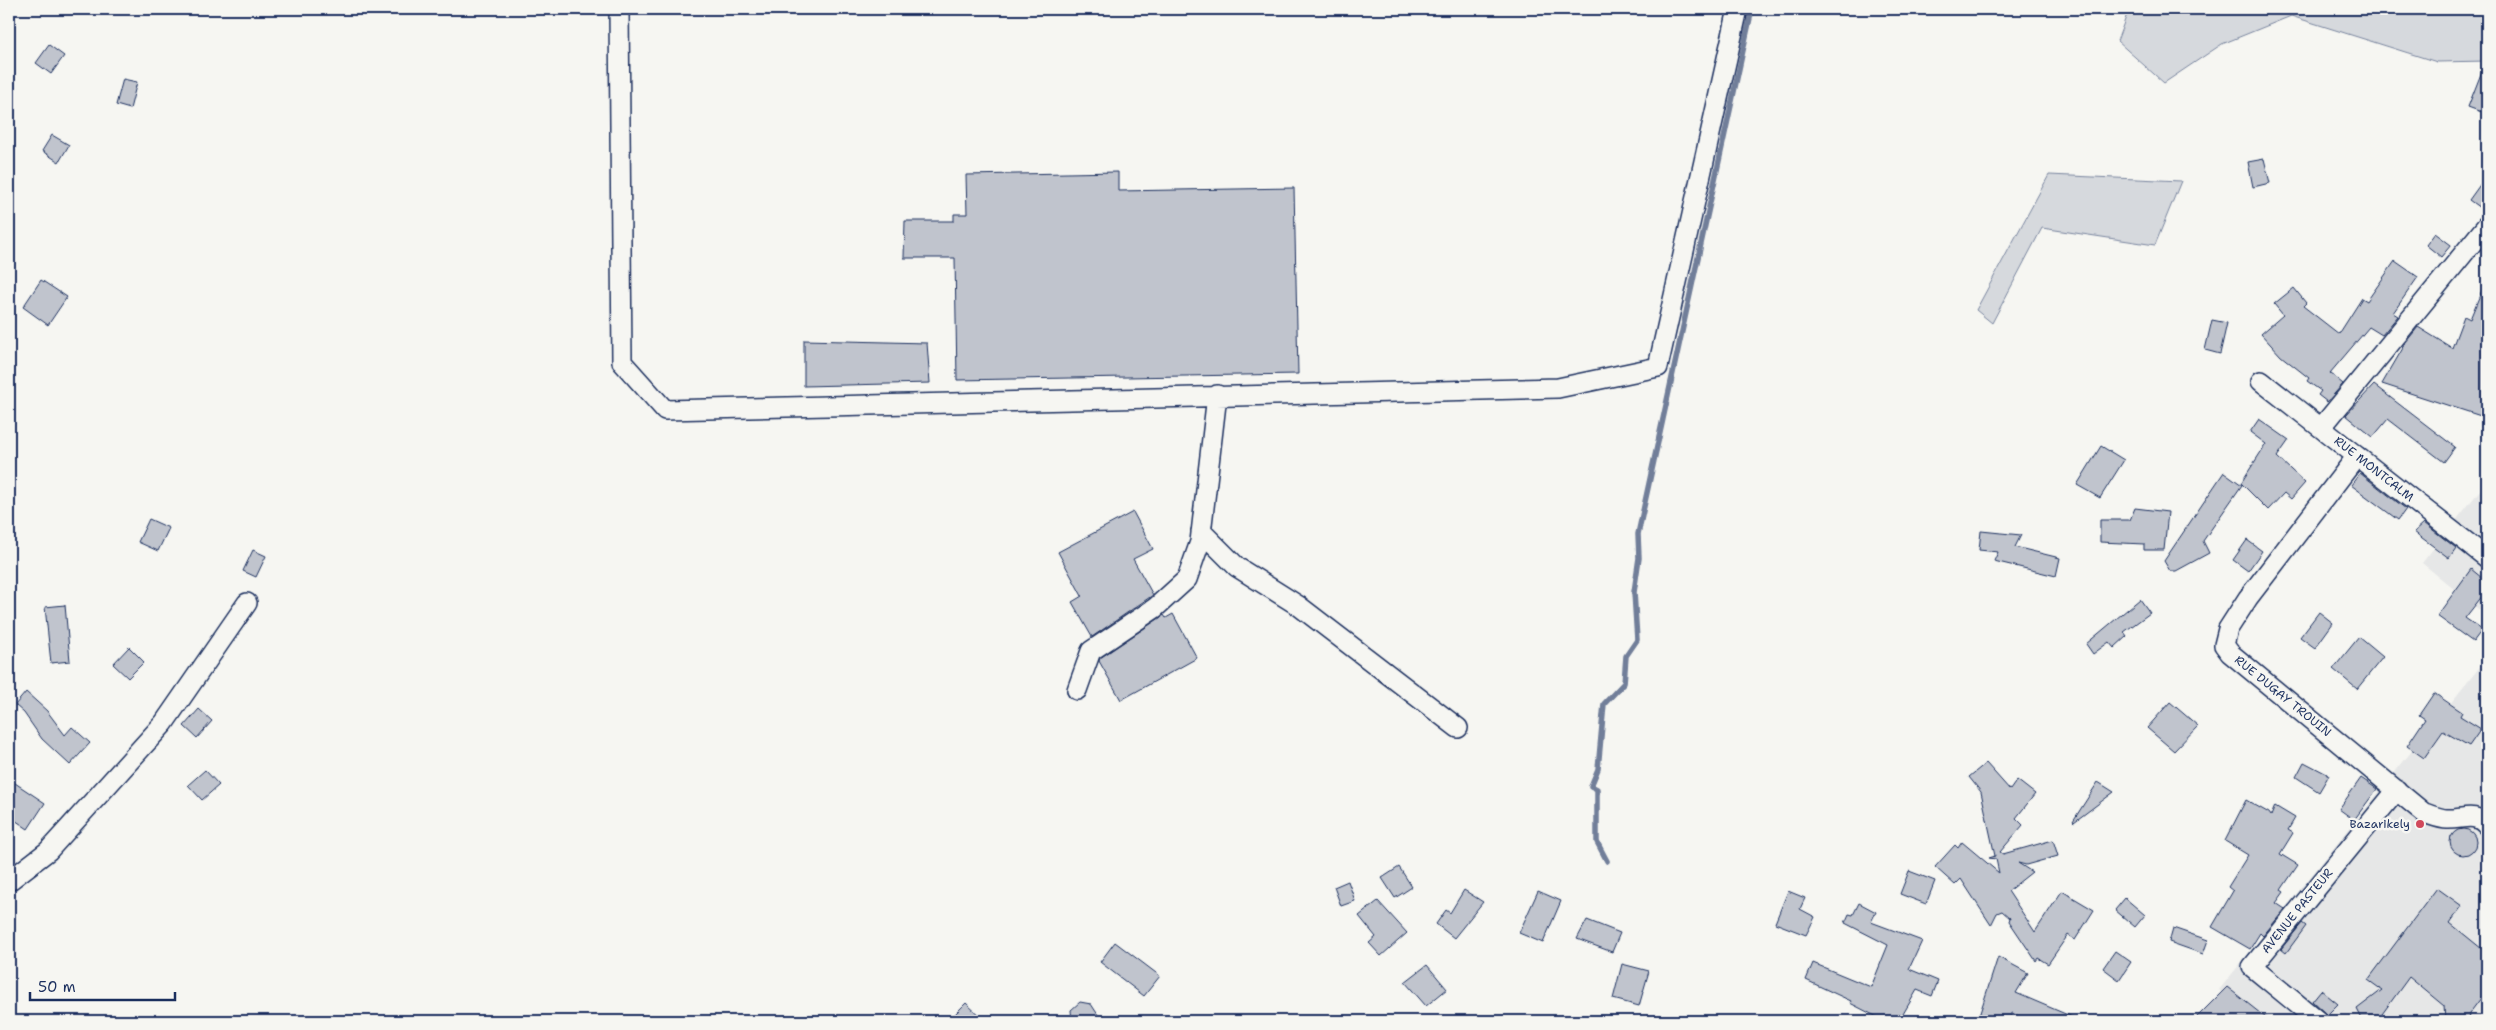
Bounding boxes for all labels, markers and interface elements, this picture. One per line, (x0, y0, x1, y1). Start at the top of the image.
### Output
street label: RUE MONTCALM (2331, 433, 2418, 506)
street label: RUE DUGAY TROUIN (2231, 652, 2335, 740)
place label: Bazarikely (2350, 816, 2410, 832)
marker: Bazarikely (2414, 818, 2426, 830)
street label: AVENUE PASTEUR (2258, 865, 2336, 957)
scale bar (30, 970, 175, 1002)
text: 50 m (38, 977, 76, 997)

